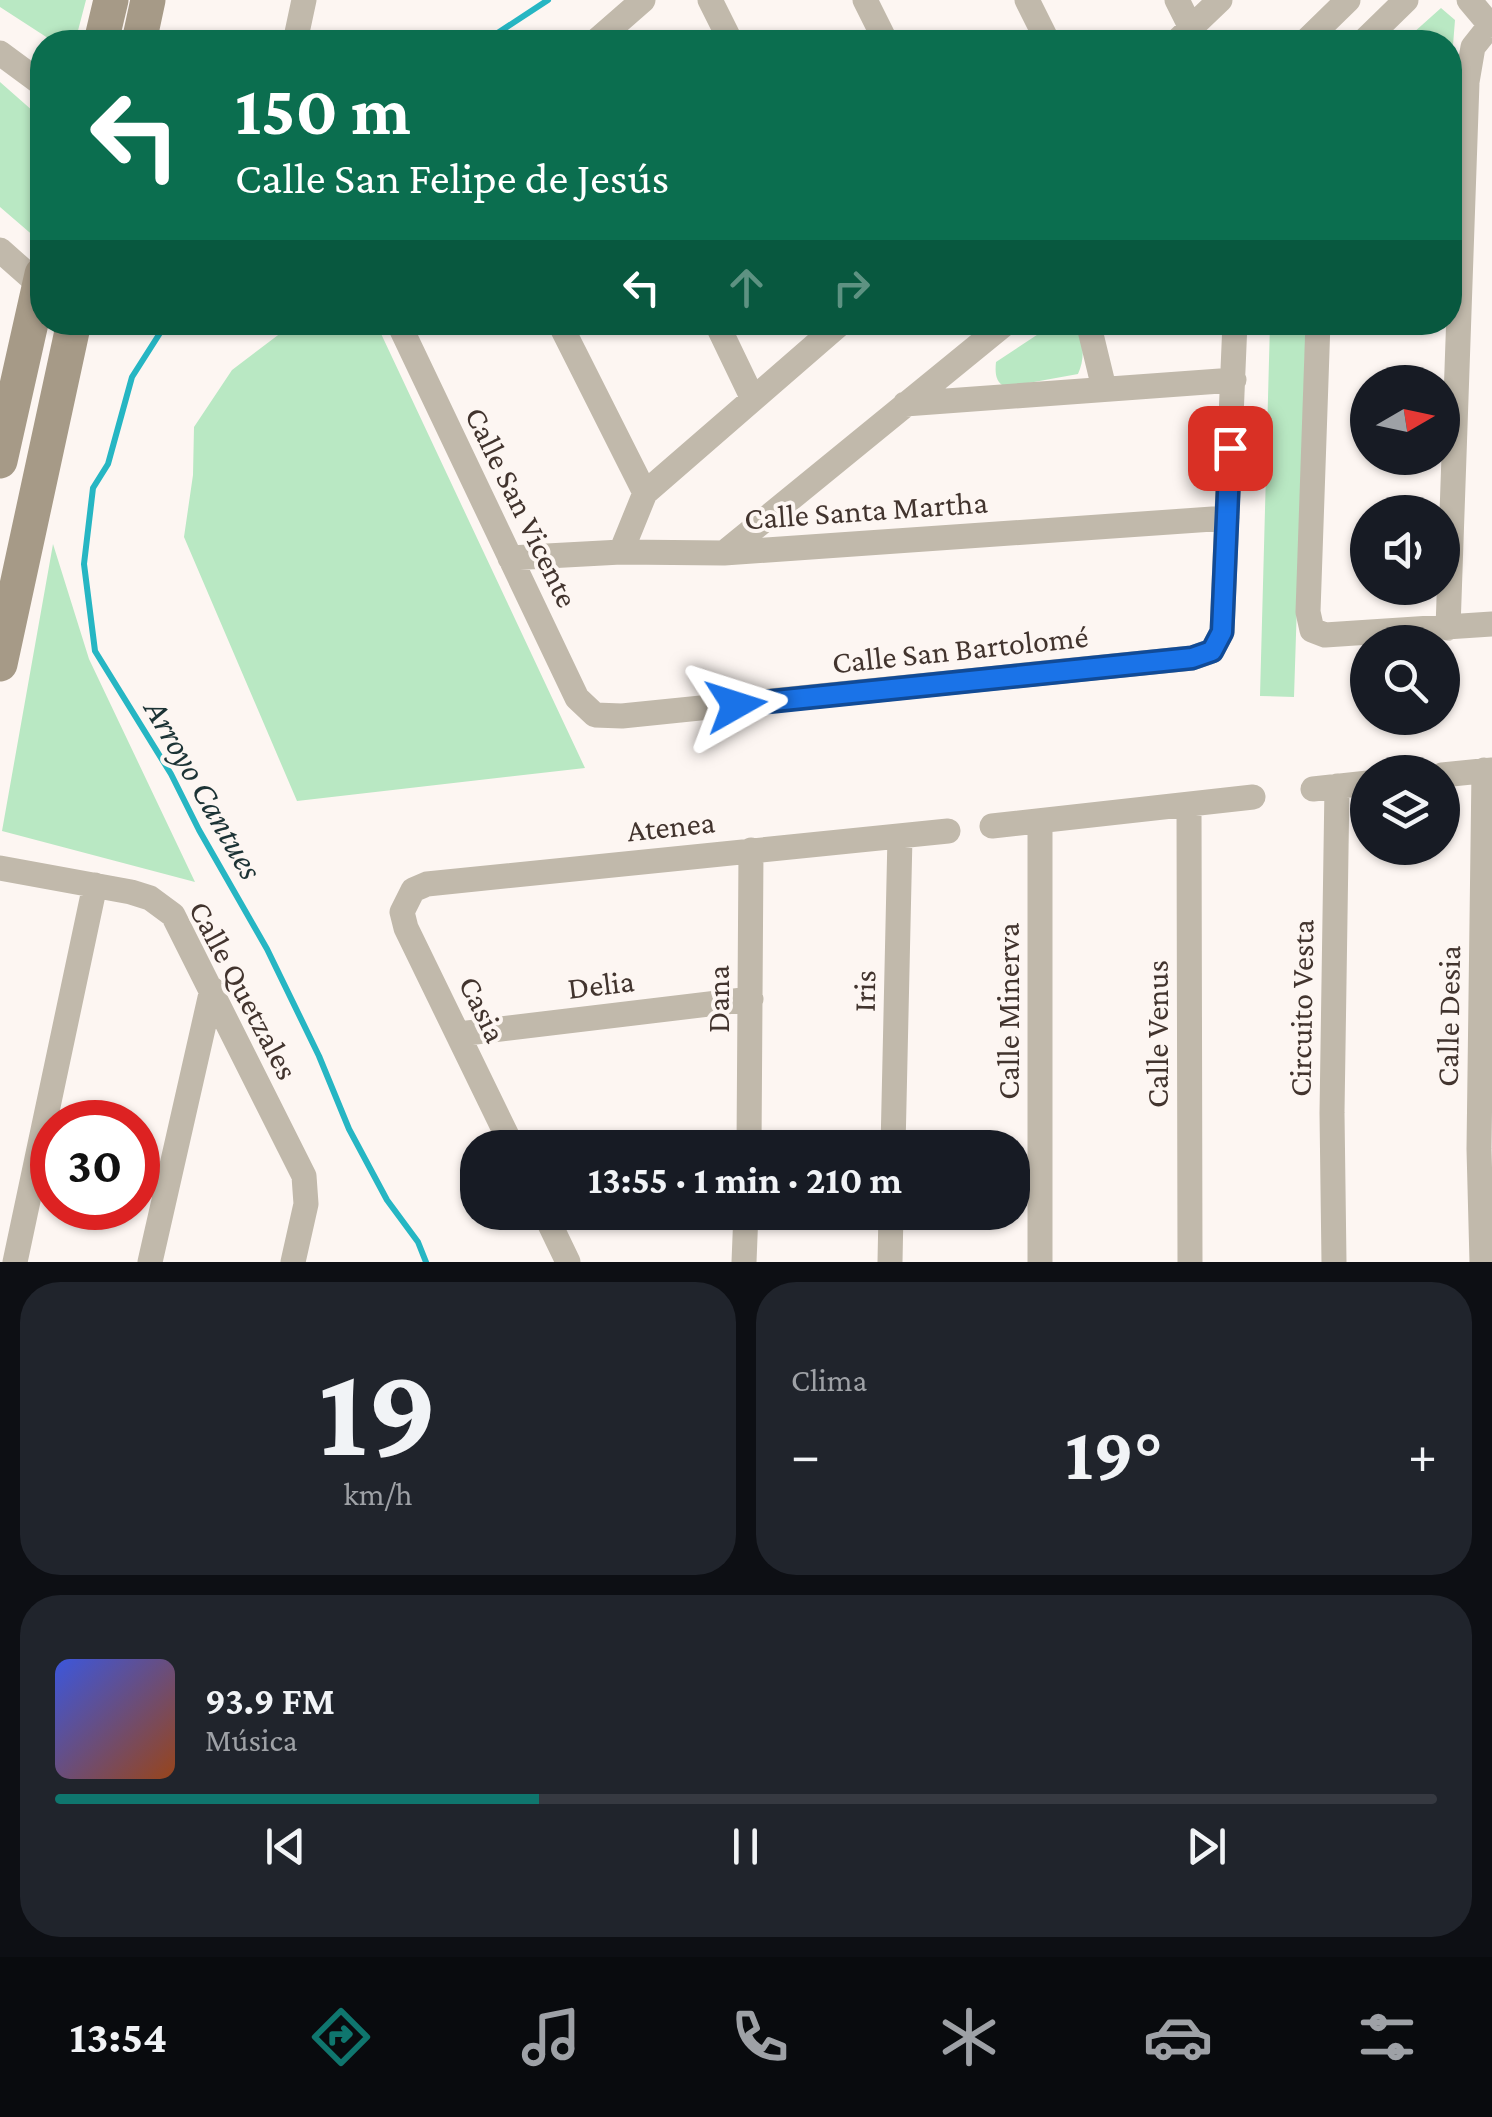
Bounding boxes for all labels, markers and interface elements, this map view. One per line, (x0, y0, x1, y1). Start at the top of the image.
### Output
icon: left (70, 70, 200, 200)
text: 150 m (235, 71, 411, 149)
text: Calle San Felipe de Jesús (235, 153, 669, 203)
icon: left (614, 260, 669, 315)
icon: ahead (719, 260, 774, 315)
icon: right (824, 260, 879, 315)
north arrow (1350, 365, 1460, 475)
map controls (1350, 365, 1460, 865)
street label: Calle San Vicente (458, 401, 586, 613)
pin (1188, 406, 1273, 491)
icon: arrive (1203, 421, 1258, 476)
street label: Calle Santa Martha (743, 484, 989, 536)
button: sound (1350, 495, 1460, 605)
street label: Calle San Bartolomé (830, 618, 1090, 680)
button: search (1350, 625, 1460, 735)
position arrow (684, 653, 788, 757)
water label: Arroyo Cantues (135, 691, 271, 886)
button: layers (1350, 755, 1460, 865)
street label: Atenea (625, 803, 717, 849)
street label: Calle Quetzales (182, 895, 306, 1085)
street label: Circuito Vesta (1281, 919, 1321, 1097)
street label: Calle Minerva (990, 922, 1026, 1100)
street label: Calle Desia (1429, 945, 1467, 1087)
street label: Calle Venus (1139, 960, 1175, 1108)
street label: Delia (566, 962, 637, 1006)
street label: Dana (700, 965, 736, 1033)
street label: Casia (452, 970, 514, 1048)
street label: Iris (846, 970, 882, 1012)
speed limit sign: 30 (30, 1100, 160, 1230)
text: 13:55 · 1 min · 210 m (588, 1159, 902, 1201)
text: 19 (318, 1338, 438, 1483)
text: Clima (791, 1362, 867, 1398)
text: 19° (1065, 1412, 1163, 1495)
text: − (791, 1424, 820, 1485)
text: + (1408, 1424, 1437, 1485)
text: km/h (344, 1476, 413, 1512)
text: 93.9 FM (205, 1680, 335, 1722)
text: Música (205, 1722, 298, 1758)
icon: previous (258, 1819, 313, 1874)
icon: pause (718, 1819, 773, 1874)
icon: next (1179, 1819, 1234, 1874)
icon: directions (306, 2002, 376, 2072)
icon: music (516, 2002, 586, 2072)
icon: phone (725, 2002, 795, 2072)
icon: climate (934, 2002, 1004, 2072)
icon: car (1143, 2002, 1213, 2072)
icon: filters (1352, 2002, 1422, 2072)
text: 13:54 (70, 2012, 167, 2062)

